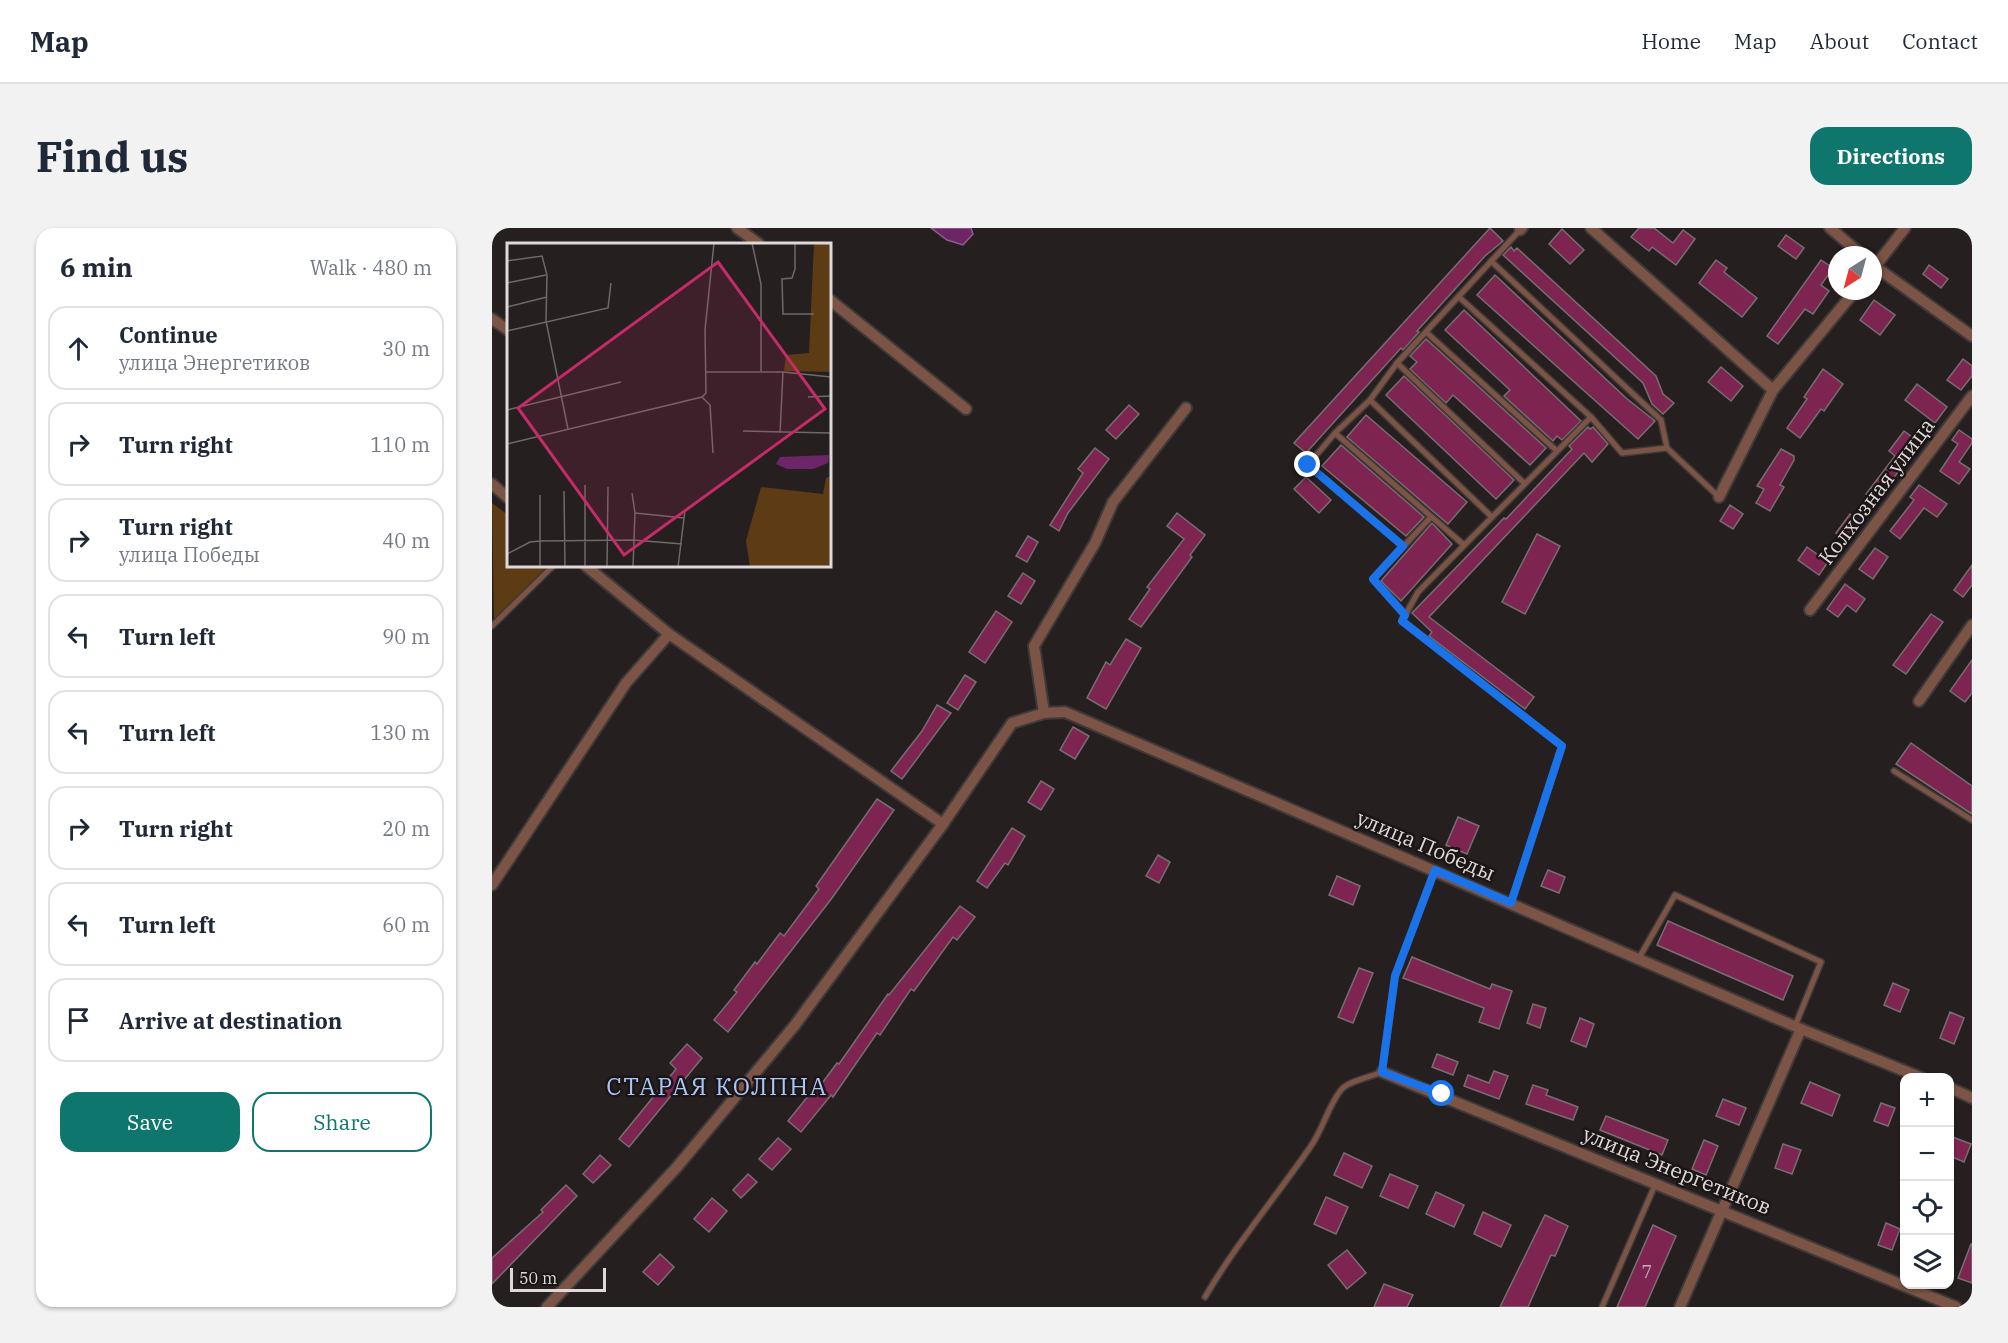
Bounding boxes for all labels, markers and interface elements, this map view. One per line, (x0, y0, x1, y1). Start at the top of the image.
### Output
text: Map (30, 23, 89, 60)
text: Home (1641, 27, 1701, 55)
text: Map (1734, 27, 1777, 55)
text: About (1810, 27, 1869, 55)
text: Contact (1902, 27, 1978, 55)
button: Directions (1810, 127, 1972, 185)
text: Find us (36, 129, 188, 184)
inset map (507, 243, 831, 567)
north arrow (1828, 246, 1882, 300)
text: 6 min (60, 250, 133, 284)
text: Walk · 480 m (310, 254, 432, 281)
text: Continue (119, 320, 218, 349)
icon: ahead (62, 332, 95, 365)
text: 30 m (382, 335, 430, 362)
text: улица Энергетиков (119, 349, 310, 376)
street label: Колхозная улица (1812, 412, 1940, 570)
icon: right (62, 428, 95, 461)
text: Turn right (119, 430, 233, 459)
text: 110 m (370, 431, 430, 458)
route end (1294, 451, 1320, 477)
text: Turn right (119, 512, 233, 541)
icon: right (62, 524, 95, 557)
text: 40 m (382, 527, 430, 554)
text: улица Победы (119, 541, 260, 568)
icon: left (62, 620, 95, 653)
text: Turn left (119, 622, 215, 651)
text: 90 m (382, 623, 430, 650)
icon: left (62, 716, 95, 749)
text: Turn left (119, 718, 215, 747)
text: 130 m (370, 719, 430, 746)
street label: улица Победы (1352, 803, 1500, 887)
icon: right (62, 812, 95, 845)
text: Turn right (119, 814, 233, 843)
text: 20 m (382, 815, 430, 842)
icon: left (62, 908, 95, 941)
text: Turn left (119, 910, 215, 939)
text: 60 m (382, 911, 430, 938)
icon: arrive (62, 1004, 95, 1037)
text: Arrive at destination (119, 1006, 342, 1035)
district label: СТАРАЯ КОЛПНА (606, 1070, 828, 1102)
map controls (1900, 1073, 1954, 1289)
button: + (1900, 1073, 1954, 1127)
route start (1428, 1080, 1454, 1106)
button: Save (60, 1092, 240, 1152)
button: Share (252, 1092, 432, 1152)
street label: улица Энергетиков (1579, 1119, 1775, 1221)
button: − (1900, 1127, 1954, 1181)
button: locate (1900, 1181, 1954, 1235)
button: layers (1900, 1235, 1954, 1289)
house number: 7 (1642, 1260, 1652, 1283)
scale bar (510, 1265, 606, 1292)
text: 50 m (519, 1268, 557, 1288)

